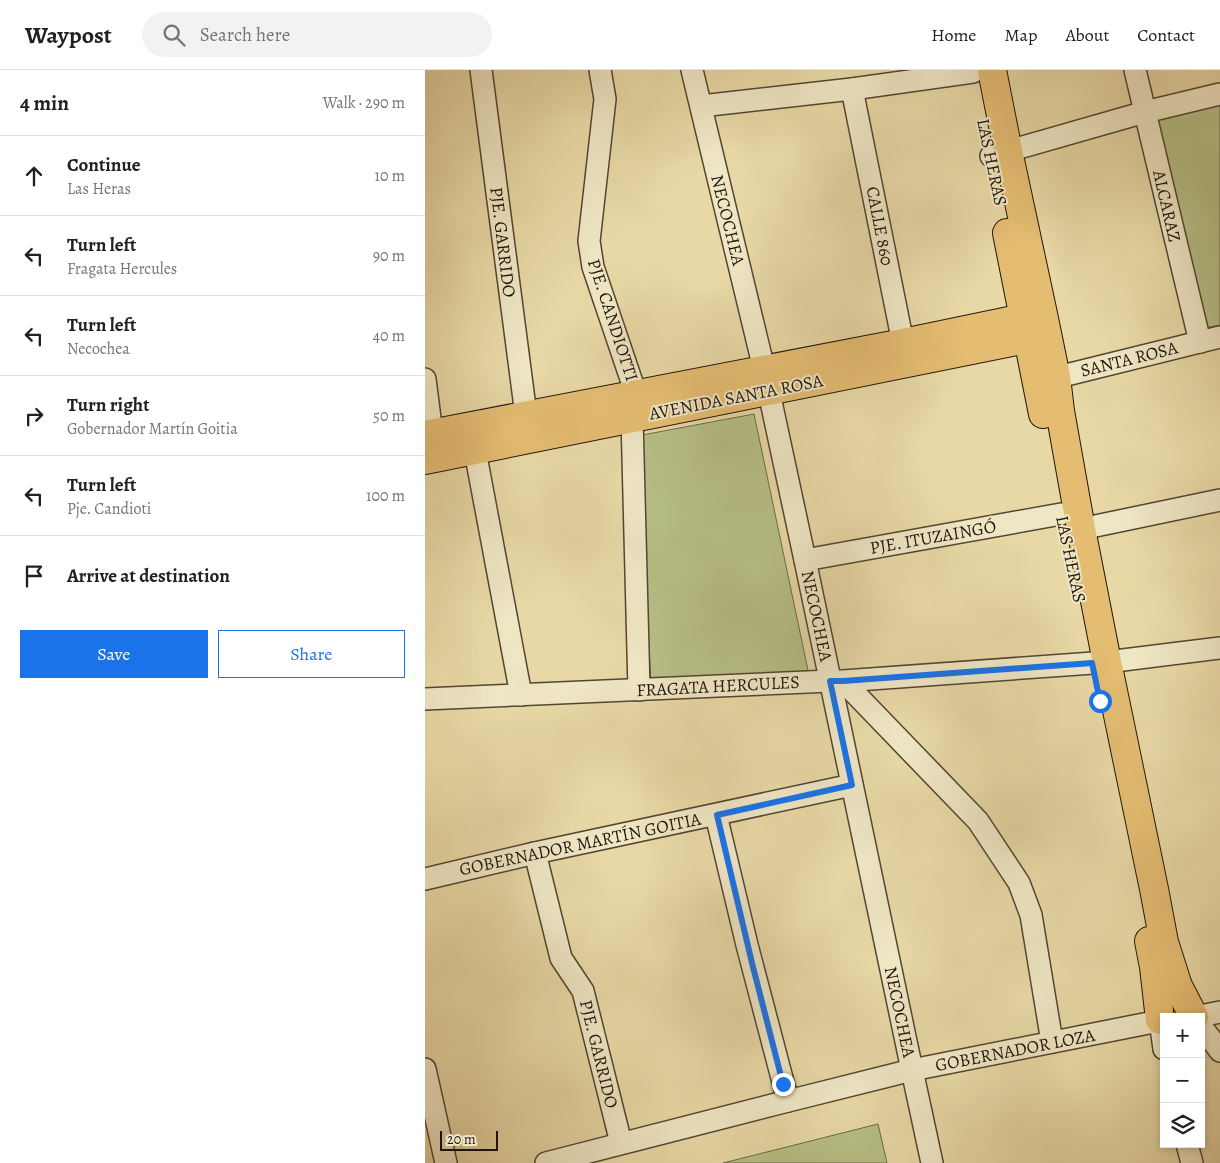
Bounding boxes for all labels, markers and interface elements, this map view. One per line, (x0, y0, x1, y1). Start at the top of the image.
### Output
search box (142, 12, 492, 57)
text: Waypost (25, 19, 112, 51)
icon: search (160, 21, 188, 49)
text: Search here (200, 22, 290, 48)
text: Home (931, 23, 976, 47)
text: Map (1004, 23, 1037, 47)
text: About (1065, 23, 1109, 47)
text: Contact (1137, 23, 1195, 47)
text: 4 min (20, 89, 69, 117)
text: Walk · 290 m (323, 92, 405, 114)
street label: LAS HERAS (971, 116, 1013, 208)
text: Continue (67, 152, 141, 178)
icon: ahead (20, 162, 48, 190)
text: 10 m (375, 165, 405, 187)
street label: ALCARAZ (1147, 167, 1187, 244)
street label: NECOCHEA (705, 172, 751, 268)
text: Las Heras (67, 178, 131, 200)
street label: CALLE 860 (861, 184, 899, 268)
street label: PJE. GARRIDO (484, 185, 522, 299)
text: Turn left (67, 232, 136, 258)
icon: left (20, 242, 48, 270)
text: 90 m (373, 245, 405, 267)
street label: PJE. CANDIOTTI (582, 256, 644, 384)
text: Fragata Hercules (67, 258, 177, 280)
text: Turn left (67, 312, 136, 338)
icon: left (20, 322, 48, 350)
text: 40 m (373, 325, 405, 347)
street label: SANTA ROSA (1078, 335, 1181, 383)
text: Necochea (67, 338, 130, 360)
street label: AVENIDA SANTA ROSA (646, 368, 826, 426)
text: Turn right (67, 392, 149, 418)
icon: right (20, 402, 48, 430)
text: 50 m (373, 405, 405, 427)
text: Gobernador Martín Goitia (67, 418, 238, 440)
text: Turn left (67, 472, 136, 498)
icon: left (20, 482, 48, 510)
text: 100 m (366, 485, 405, 507)
text: Pje. Candioti (67, 498, 151, 520)
street label: LAS HERAS (1050, 513, 1092, 605)
street label: PJE. ITUZAINGÓ (868, 514, 998, 560)
icon: arrive (20, 562, 48, 590)
text: Arrive at destination (67, 563, 230, 589)
street label: NECOCHEA (796, 568, 838, 664)
button: Save (20, 630, 208, 678)
button: Share (218, 630, 405, 678)
street label: FRAGATA HERCULES (636, 670, 800, 702)
route start (1089, 690, 1112, 713)
street label: GOBERNADOR MARTÍN GOITIA (457, 807, 704, 881)
street label: NECOCHEA (879, 964, 921, 1060)
street label: PJE. GARRIDO (574, 997, 624, 1111)
map controls (1160, 1013, 1205, 1148)
button: + (1160, 1013, 1205, 1058)
street label: GOBERNADOR LOZA (933, 1023, 1097, 1077)
button: − (1160, 1058, 1205, 1103)
route end (772, 1073, 795, 1096)
button: layers (1160, 1103, 1205, 1148)
scale bar (440, 1128, 497, 1151)
text: 20 m (447, 1130, 476, 1149)

